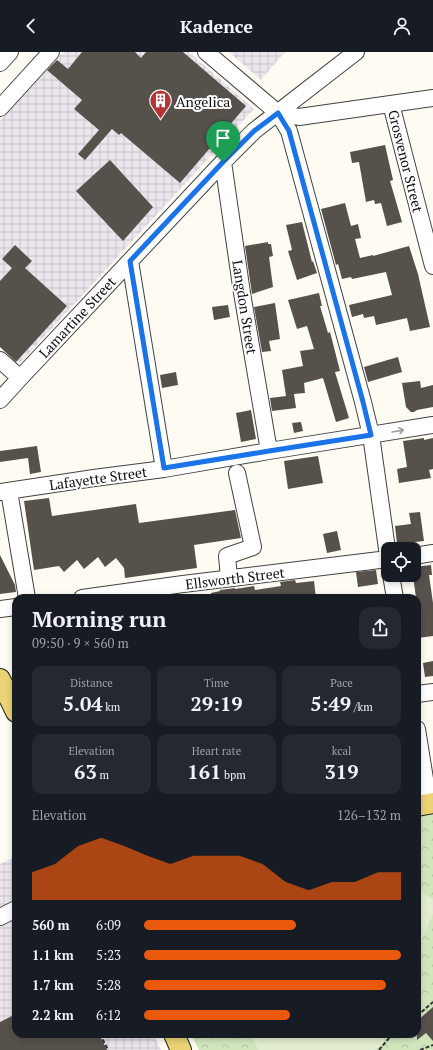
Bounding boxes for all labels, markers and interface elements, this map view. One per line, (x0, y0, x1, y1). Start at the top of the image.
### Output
text: Kadence (180, 14, 253, 38)
icon: back (20, 15, 42, 37)
icon: person (391, 15, 413, 37)
building icon: Angelica (148, 88, 174, 121)
place label: Angelica (176, 92, 230, 111)
street label: Grosvenor Street (384, 108, 428, 215)
pin (206, 121, 240, 162)
icon: arrive (212, 127, 234, 149)
street label: Langdon Street (228, 259, 262, 356)
street label: Lamartine Street (34, 272, 120, 362)
one-way arrow (391, 427, 404, 435)
street label: Lafayette Street (48, 462, 149, 494)
map controls (381, 542, 421, 582)
button: locate (381, 542, 421, 582)
street label: Ellsworth Street (184, 562, 287, 594)
text: Morning run (32, 604, 166, 633)
button: share (359, 607, 401, 649)
text: 09:50 · 9 × 560 m (32, 634, 129, 652)
text: Distance (70, 676, 113, 690)
text: Time (204, 676, 229, 690)
text: Pace (330, 676, 353, 690)
text: 5.04 (63, 690, 102, 717)
text: 29:19 (190, 690, 243, 717)
text: 5:49 (310, 690, 351, 717)
text: km (102, 700, 120, 714)
text: /km (351, 700, 373, 714)
text: Elevation (68, 744, 115, 758)
text: Heart rate (192, 744, 241, 758)
text: kcal (332, 744, 351, 758)
text: 63 (74, 758, 97, 785)
text: 161 (187, 758, 221, 785)
text: 319 (325, 758, 358, 785)
text: m (97, 768, 109, 782)
text: bpm (221, 768, 246, 782)
text: Elevation (32, 806, 87, 824)
text: 126–132 m (337, 806, 401, 824)
text: 560 m (32, 916, 70, 934)
text: 6:09 (96, 916, 121, 934)
text: 1.1 km (32, 946, 74, 964)
text: 5:23 (96, 946, 121, 964)
text: 1.7 km (32, 976, 74, 994)
text: 5:28 (96, 976, 121, 994)
text: 2.2 km (32, 1006, 74, 1024)
text: 6:12 (96, 1006, 121, 1024)

